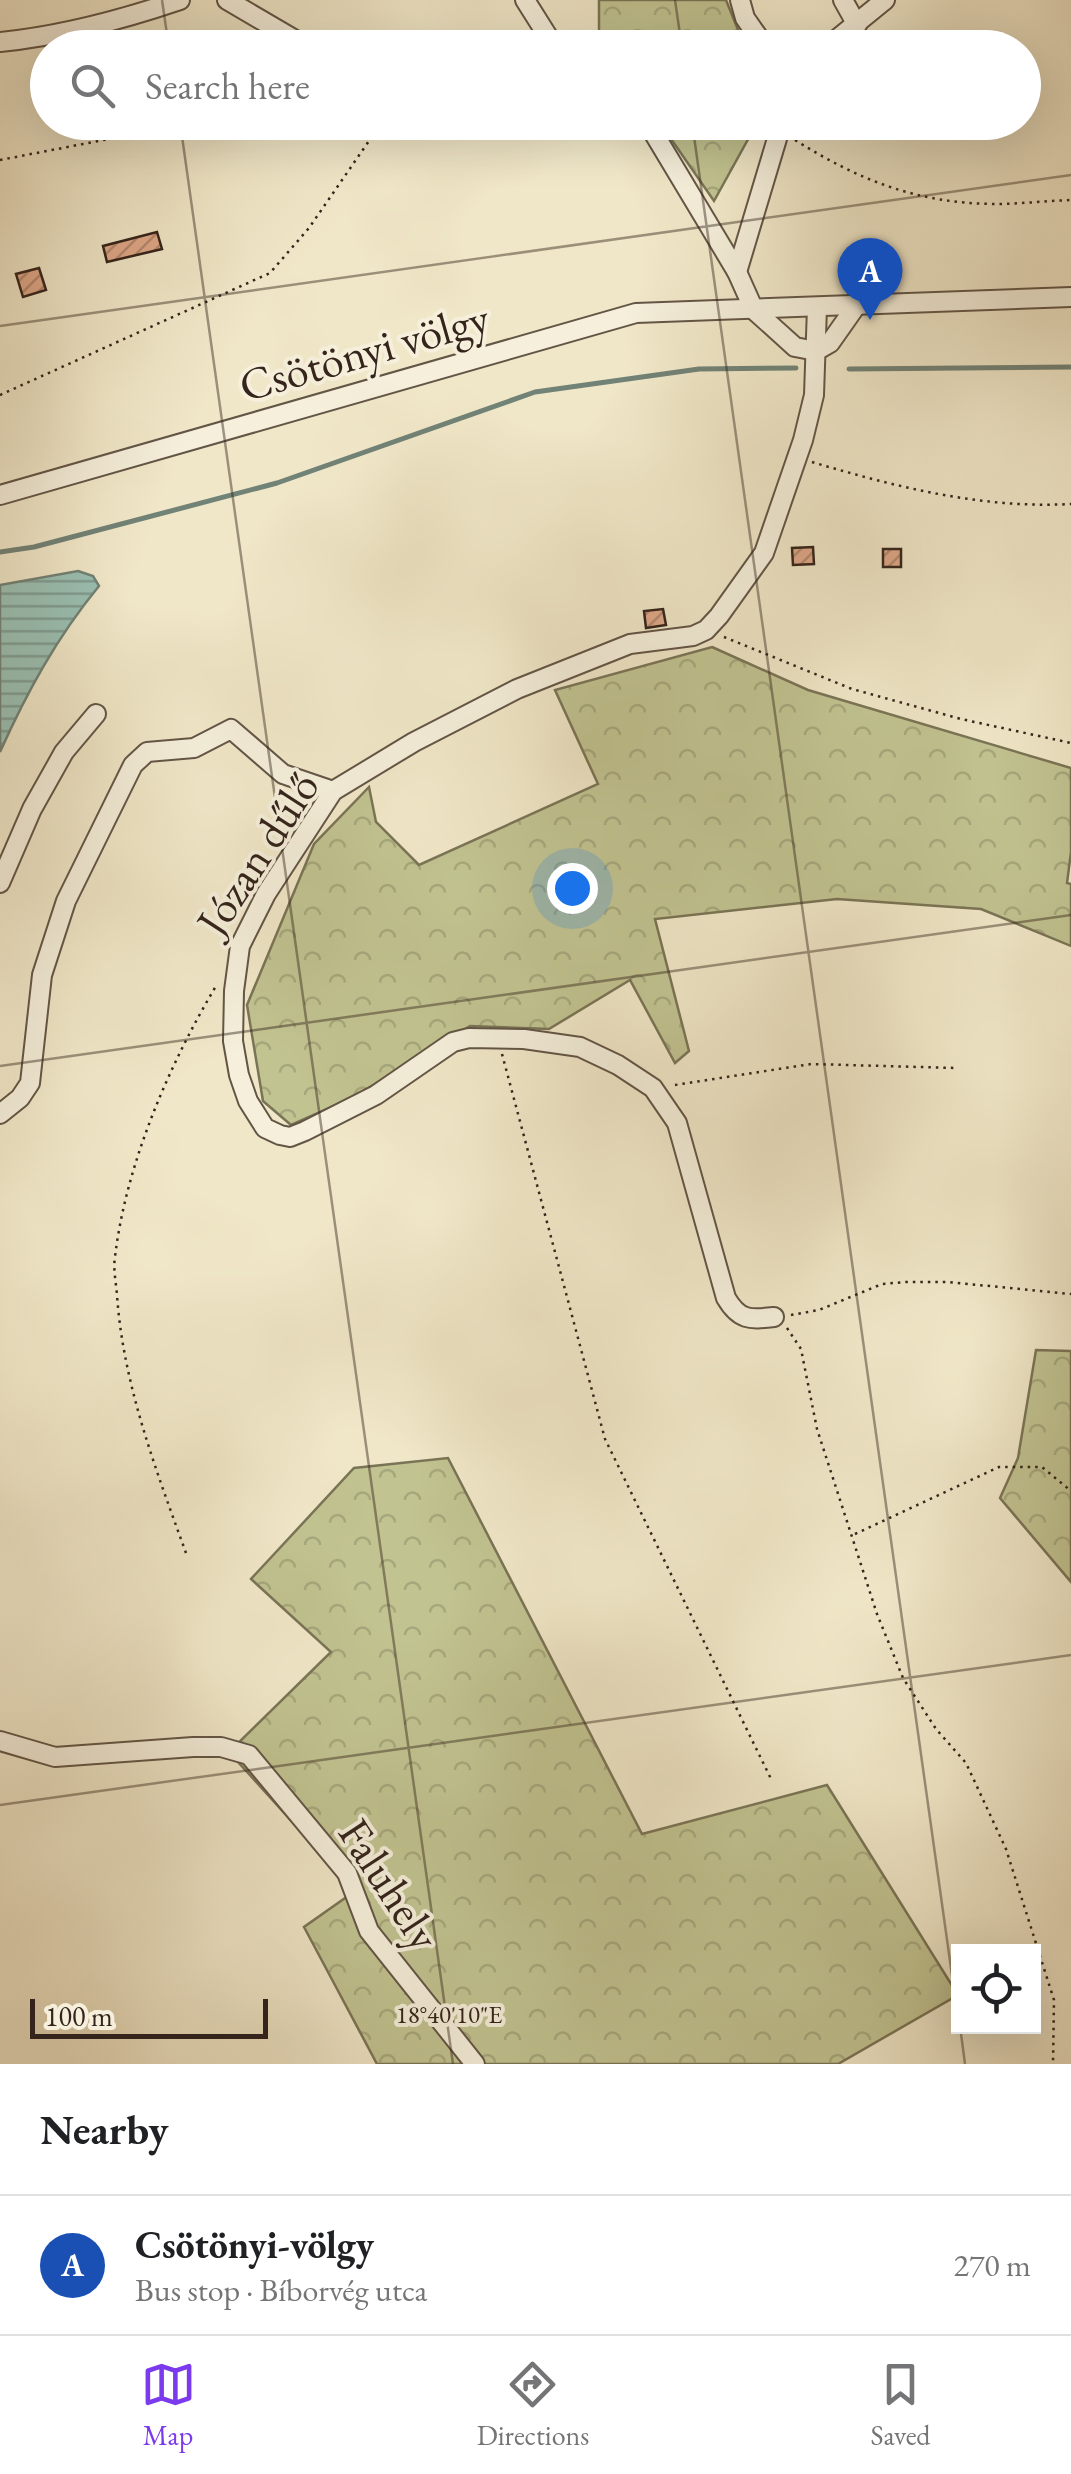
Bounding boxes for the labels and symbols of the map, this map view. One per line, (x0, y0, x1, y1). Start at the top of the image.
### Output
pin: A (838, 238, 902, 320)
street label: Csötönyi völgy (232, 288, 496, 414)
street label: Józan dűlő (180, 760, 331, 949)
your location (547, 863, 598, 914)
street label: Faluhely (326, 1807, 454, 1961)
scale bar (30, 1994, 268, 2038)
text: 18°40'10"E (396, 1998, 502, 2030)

